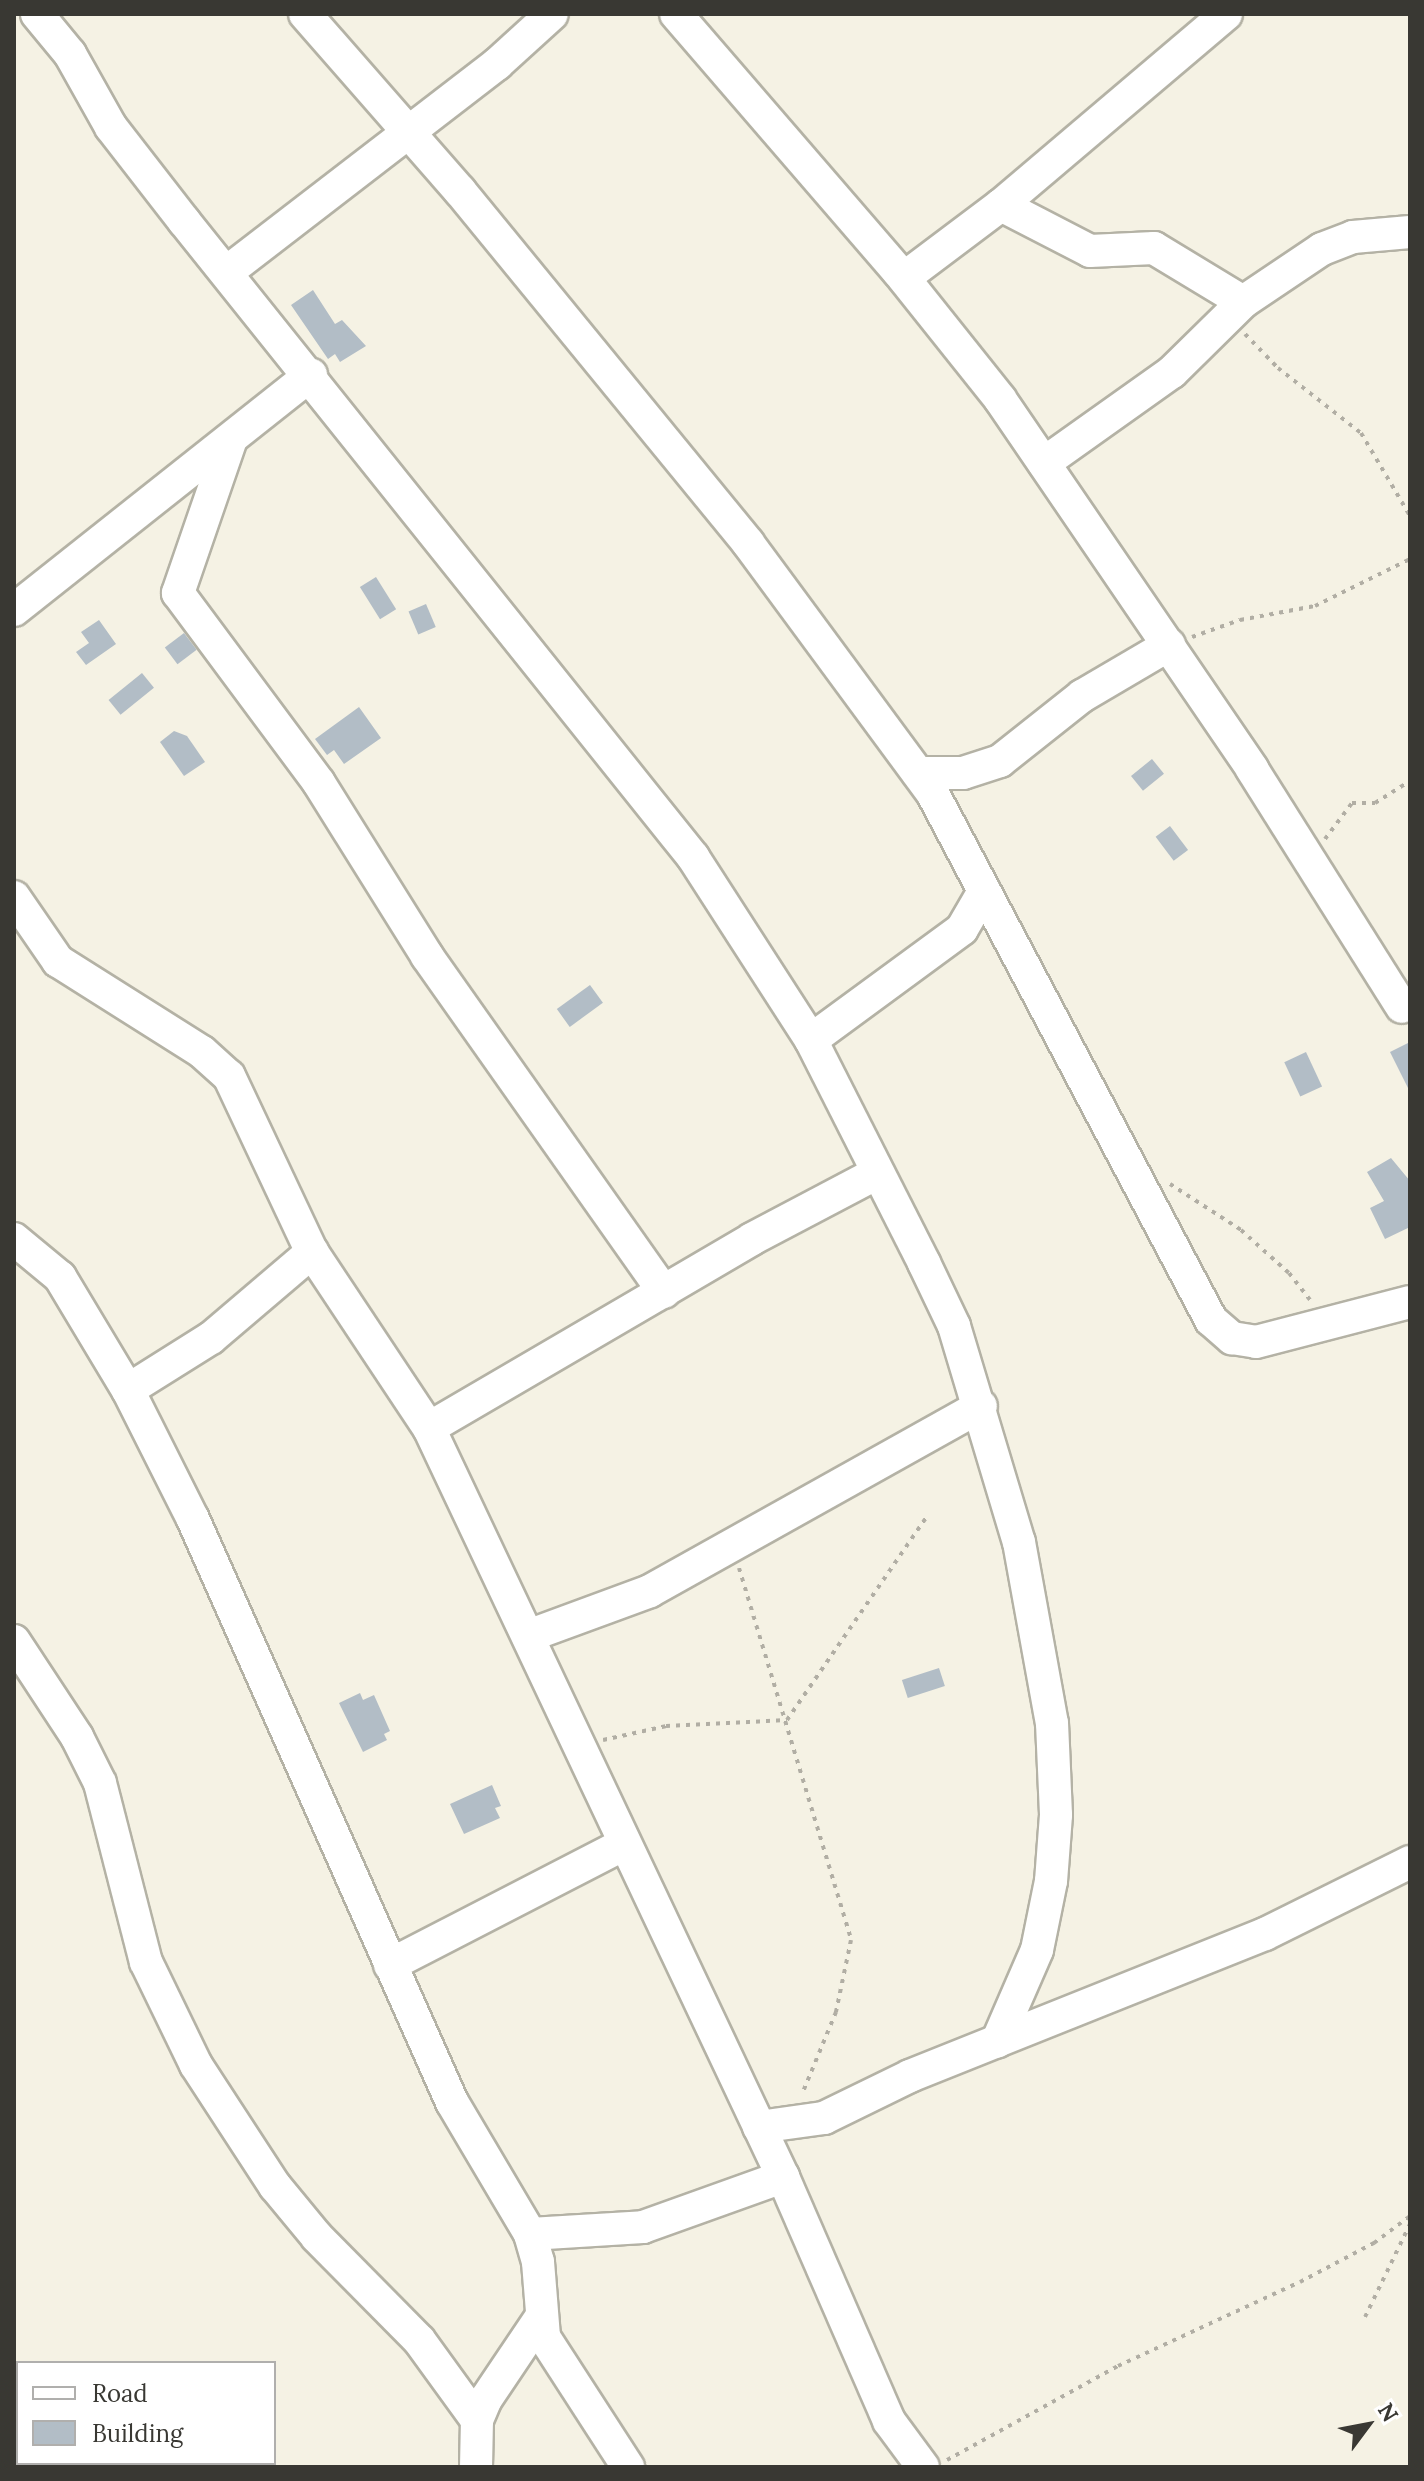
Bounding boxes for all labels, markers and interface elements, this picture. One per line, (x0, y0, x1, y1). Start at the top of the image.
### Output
legend (16, 2361, 276, 2465)
text: Road (92, 2378, 148, 2409)
north arrow (1328, 2385, 1408, 2465)
text: N (1372, 2398, 1405, 2427)
text: Building (92, 2418, 183, 2449)

